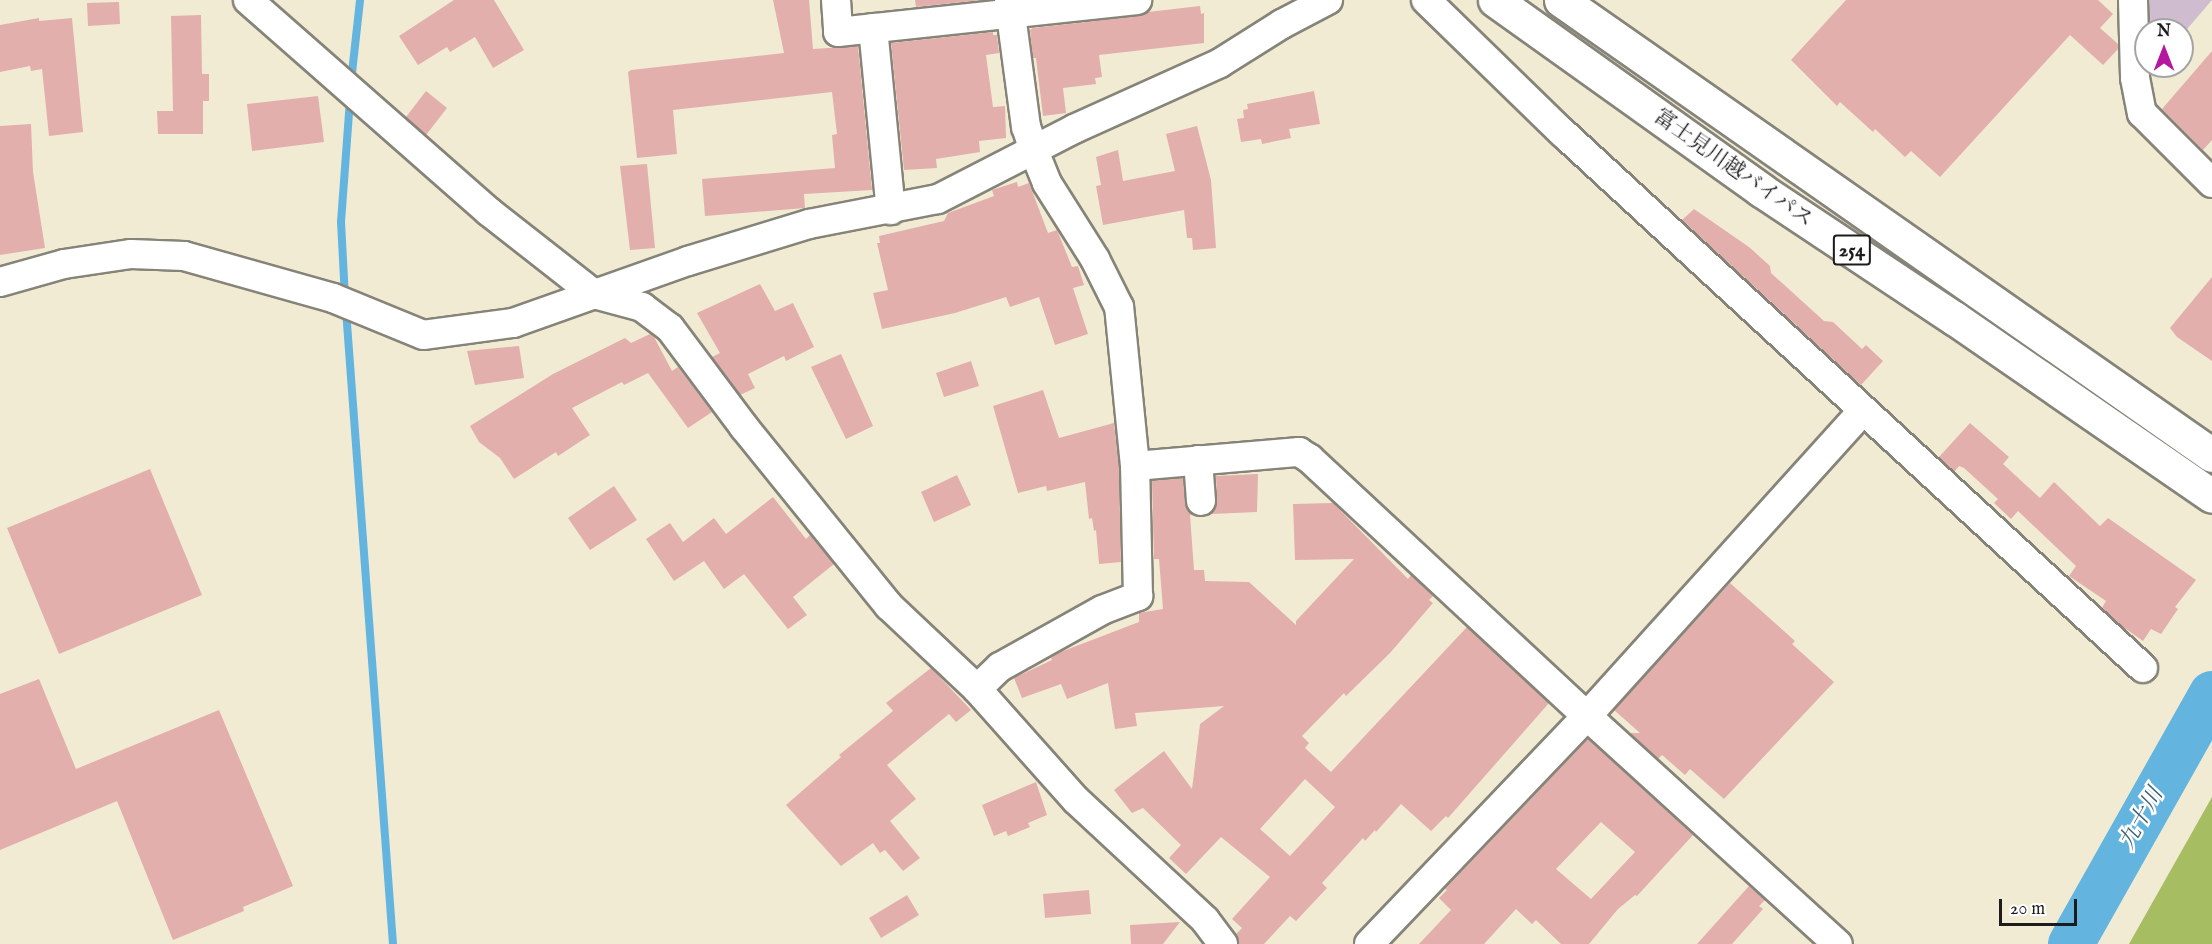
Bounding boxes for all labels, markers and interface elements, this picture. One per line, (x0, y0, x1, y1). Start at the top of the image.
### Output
north arrow (2134, 18, 2194, 78)
text: N (2157, 22, 2171, 42)
street label: 富士見川越バイパス (1648, 104, 1818, 234)
road number: 254 (1832, 233, 1872, 267)
water label: 九十川 (2114, 784, 2170, 854)
scale bar (2002, 887, 2080, 925)
text: 20 m (2010, 898, 2045, 921)

